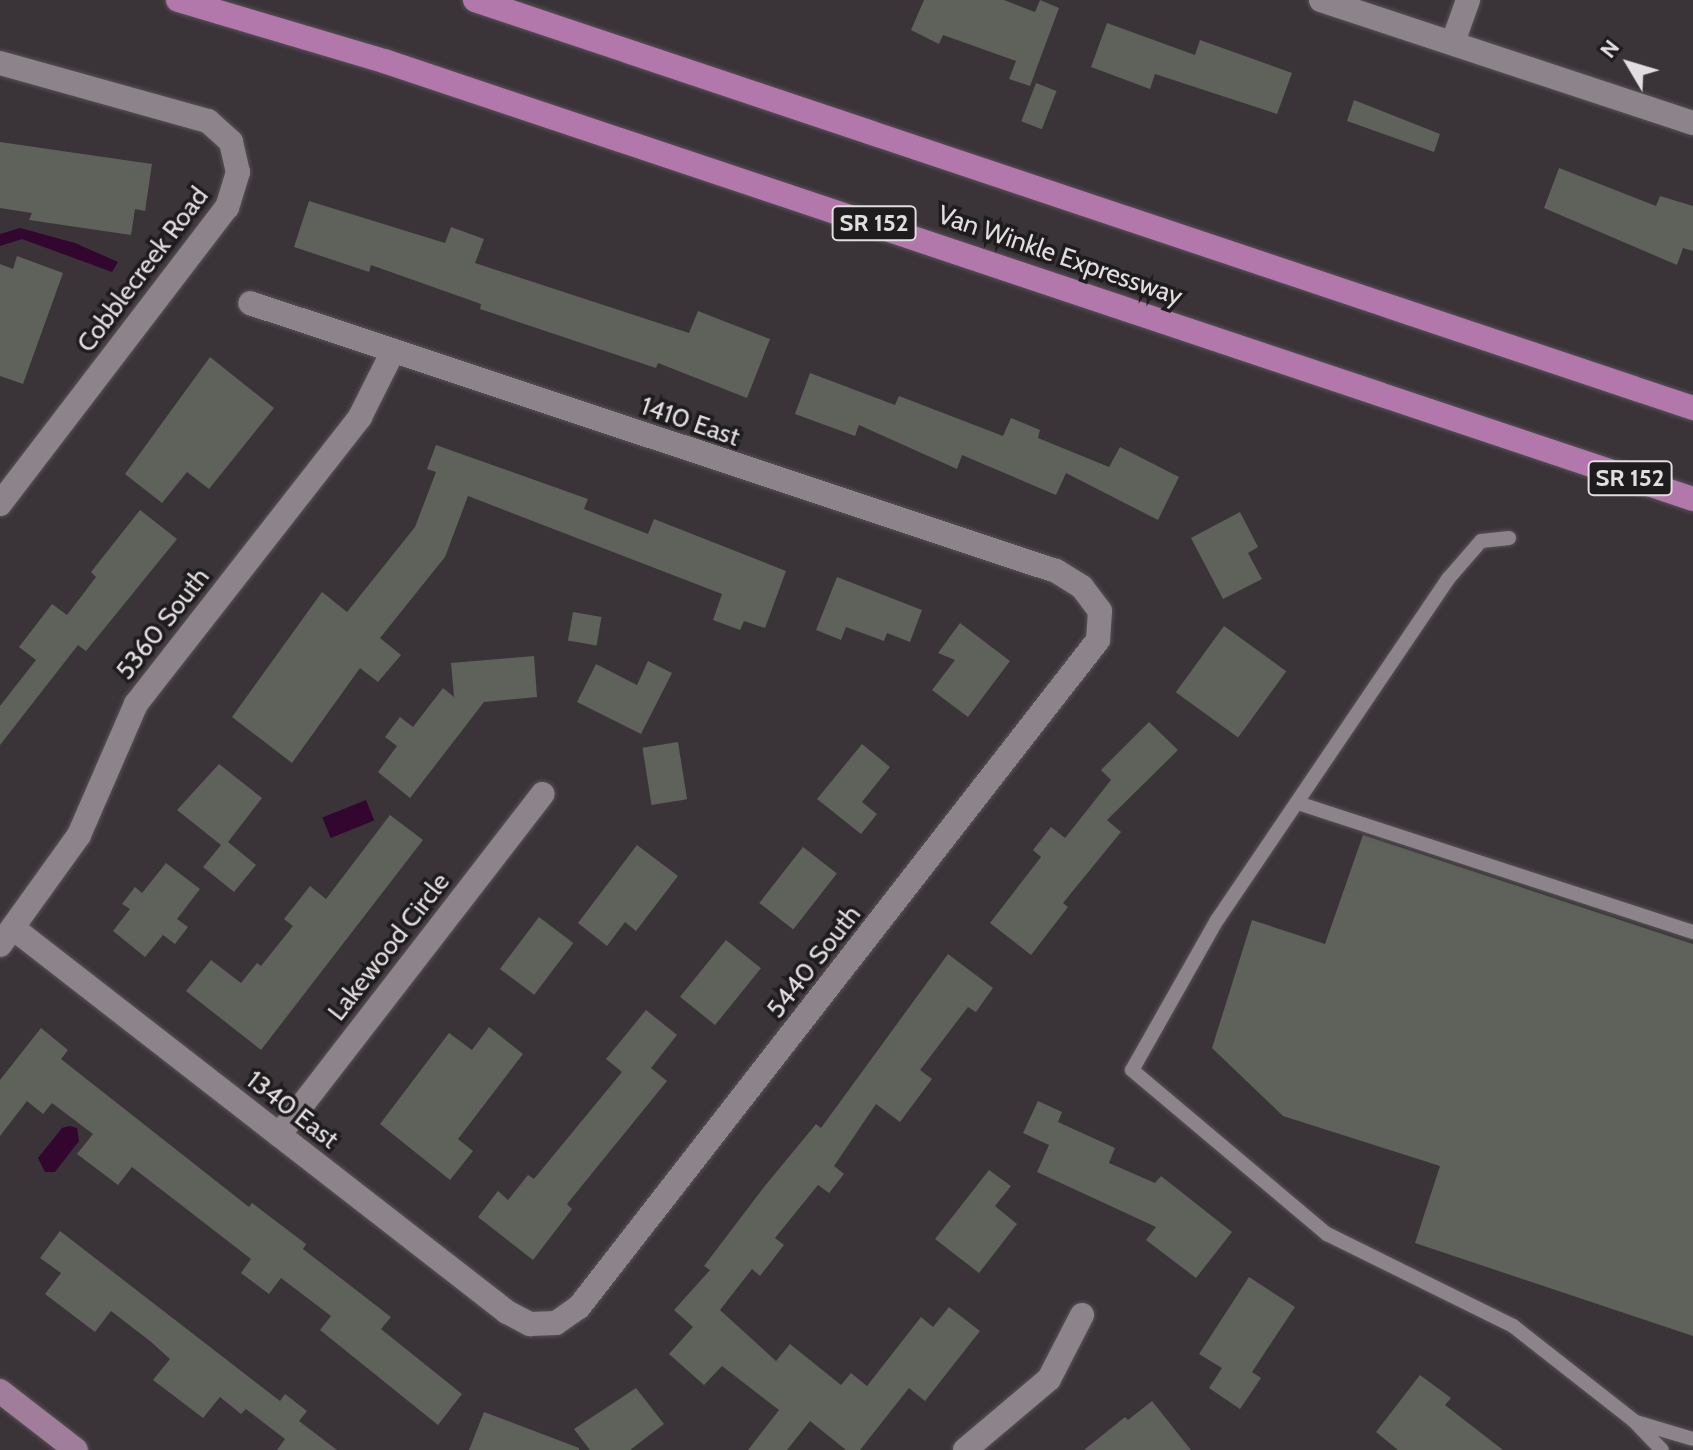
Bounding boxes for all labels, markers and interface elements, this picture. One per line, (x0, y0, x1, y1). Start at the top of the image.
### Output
north arrow (1589, 24, 1669, 104)
text: N (1594, 34, 1625, 63)
street label: Cobblecreek Road (71, 181, 215, 359)
street label: Van Winkle Expressway (934, 199, 1186, 313)
road number: SR 152 (830, 203, 918, 243)
street label: 1410 East (637, 391, 743, 453)
road number: SR 152 (1586, 458, 1674, 498)
street label: 5360 South (110, 562, 216, 686)
street label: Lakewood Circle (322, 867, 456, 1027)
street label: 5440 South (760, 900, 868, 1024)
street label: 1340 East (240, 1064, 344, 1156)

